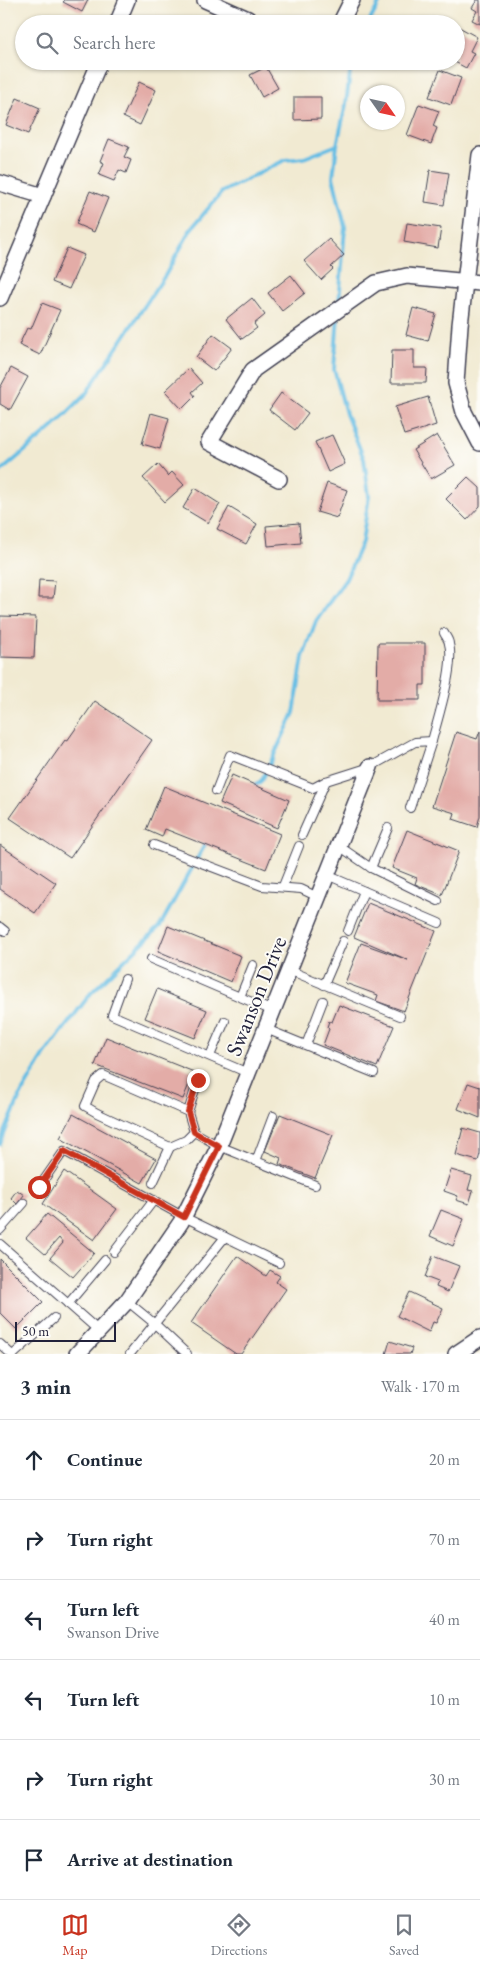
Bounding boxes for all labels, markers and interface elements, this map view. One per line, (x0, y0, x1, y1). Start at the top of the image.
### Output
search box (15, 15, 465, 70)
icon: search (33, 29, 61, 57)
text: Search here (73, 30, 155, 55)
north arrow (360, 85, 405, 130)
street label: Swanson Drive (219, 932, 293, 1060)
route end (187, 1069, 210, 1092)
route start (28, 1176, 51, 1199)
scale bar (15, 1319, 116, 1342)
text: 50 m (22, 1322, 49, 1340)
text: 3 min (20, 1373, 71, 1400)
text: Walk · 170 m (381, 1376, 460, 1397)
icon: ahead (20, 1446, 48, 1474)
text: Continue (67, 1447, 142, 1472)
text: 20 m (429, 1449, 460, 1470)
icon: right (20, 1526, 48, 1554)
text: Turn right (67, 1527, 153, 1552)
text: 70 m (429, 1529, 460, 1550)
text: Turn left (67, 1597, 139, 1622)
icon: left (20, 1606, 48, 1634)
text: 40 m (429, 1609, 460, 1630)
text: Swanson Drive (67, 1622, 159, 1643)
icon: left (20, 1686, 48, 1714)
text: Turn left (67, 1687, 139, 1712)
text: 10 m (429, 1689, 460, 1710)
icon: right (20, 1766, 48, 1794)
text: Turn right (67, 1767, 153, 1792)
text: 30 m (429, 1769, 460, 1790)
icon: arrive (20, 1846, 48, 1874)
text: Arrive at destination (67, 1847, 233, 1872)
tab: Map (61, 1911, 89, 1959)
tab: Directions (211, 1911, 267, 1959)
tab: Saved (389, 1911, 419, 1959)

